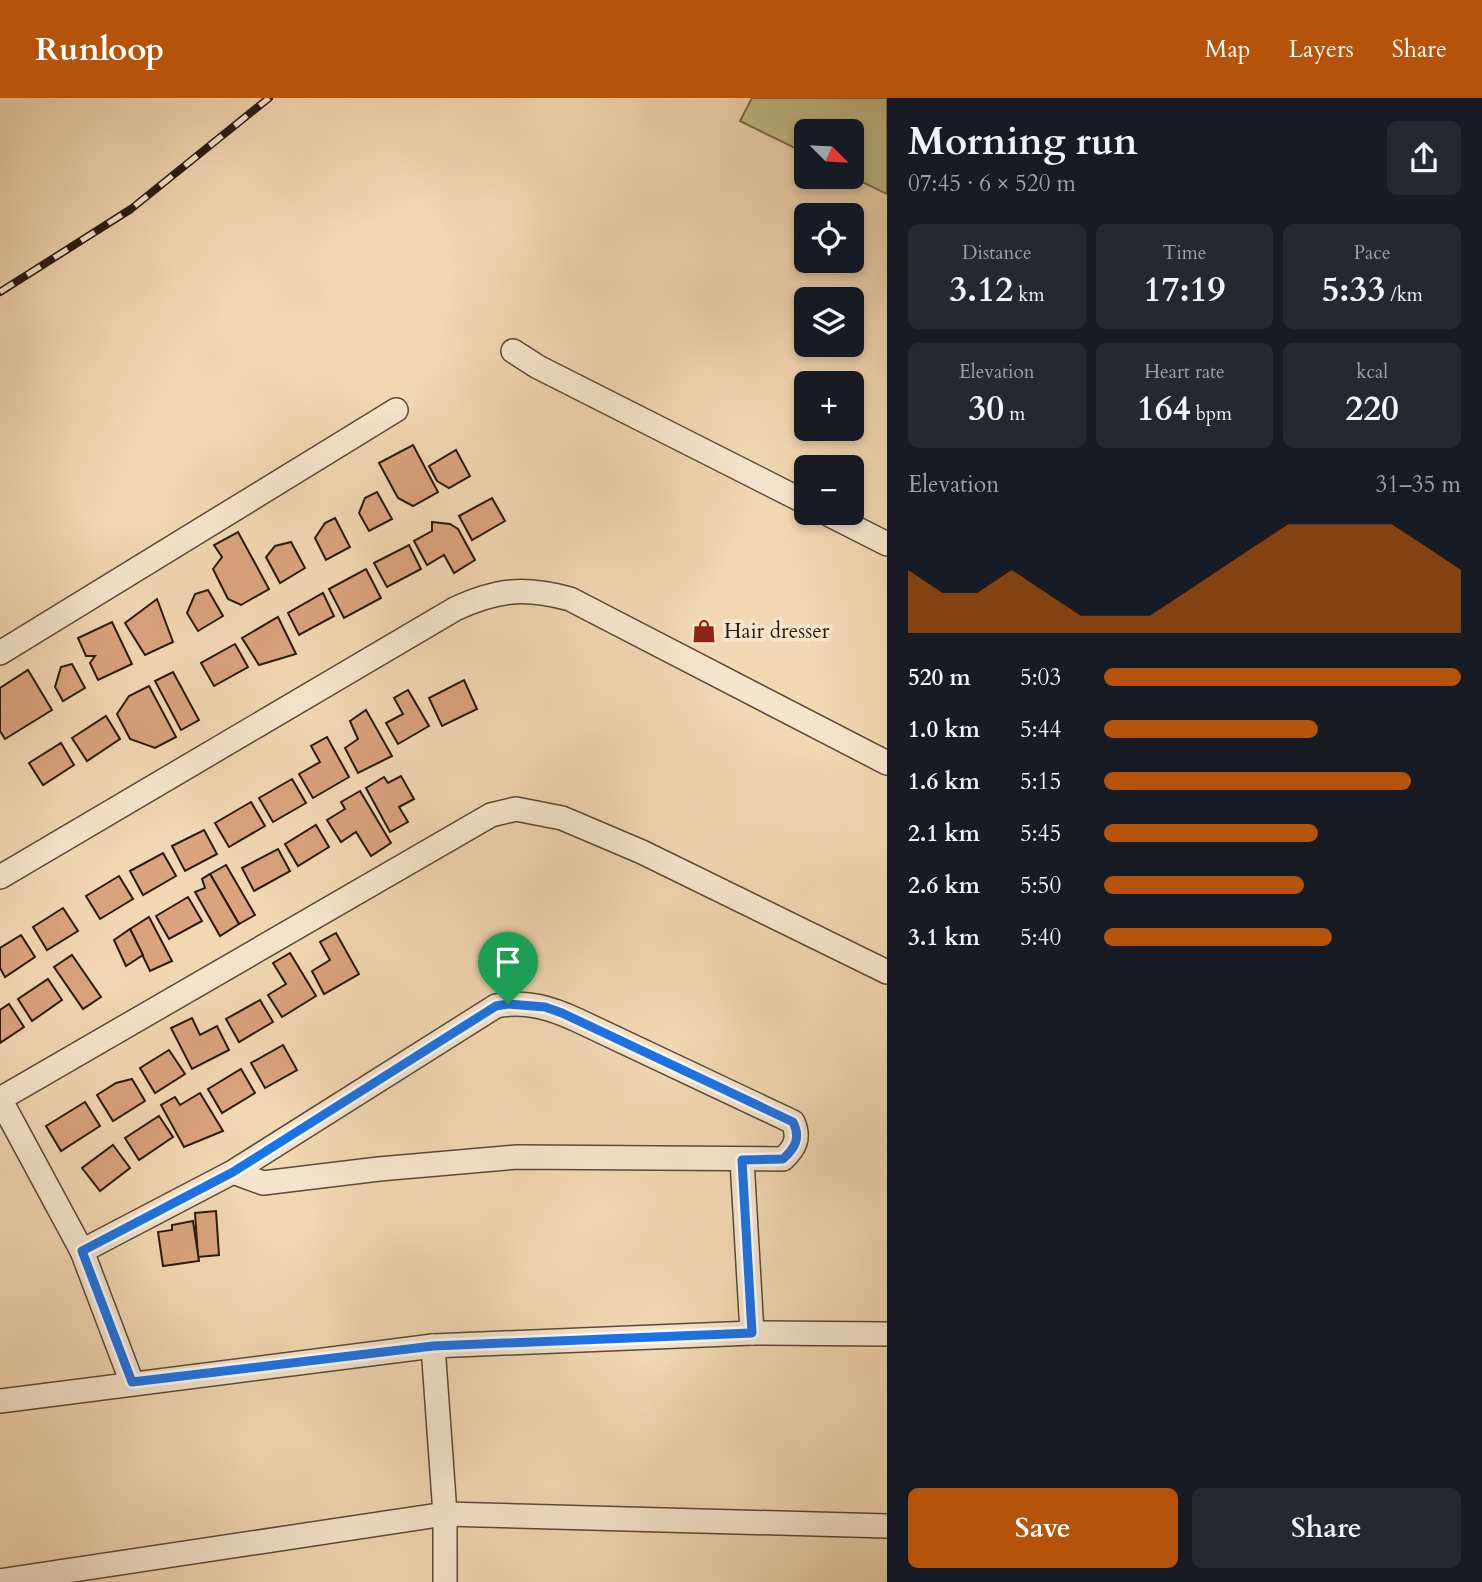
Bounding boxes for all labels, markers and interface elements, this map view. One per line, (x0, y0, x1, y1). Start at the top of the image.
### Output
text: Runloop (35, 27, 164, 72)
text: Map (1205, 33, 1251, 66)
text: Layers (1289, 33, 1354, 66)
text: Share (1392, 33, 1447, 66)
text: Morning run (908, 116, 1138, 168)
north arrow (794, 119, 864, 189)
map controls (794, 119, 864, 525)
button: share (1387, 121, 1461, 195)
text: 07:45 · 6 × 520 m (908, 168, 1076, 199)
button: locate (794, 203, 864, 273)
text: Distance (962, 240, 1032, 266)
text: Time (1163, 240, 1206, 266)
text: Pace (1354, 240, 1391, 266)
text: 3.12 (949, 266, 1013, 314)
text: 17:19 (1144, 266, 1225, 314)
text: 5:33 (1321, 266, 1385, 314)
text: km (1013, 282, 1044, 308)
text: /km (1385, 282, 1423, 308)
button: layers (794, 287, 864, 357)
text: Elevation (959, 359, 1035, 385)
text: Heart rate (1144, 359, 1225, 385)
text: kcal (1356, 359, 1388, 385)
button: + (794, 371, 864, 441)
text: 30 (968, 385, 1004, 433)
text: 164 (1137, 385, 1191, 433)
text: 220 (1345, 385, 1399, 433)
text: m (1004, 401, 1025, 427)
text: bpm (1191, 401, 1232, 427)
button: − (794, 455, 864, 525)
text: Elevation (908, 469, 999, 500)
text: 31–35 m (1376, 469, 1461, 500)
shop icon: Hair dresser (690, 617, 718, 645)
place label: Hair dresser (724, 617, 830, 646)
text: 520 m (908, 662, 971, 693)
text: 5:03 (1020, 662, 1061, 693)
text: 1.0 km (908, 714, 980, 745)
text: 5:44 (1020, 714, 1061, 745)
text: 1.6 km (908, 766, 980, 797)
text: 5:15 (1020, 766, 1061, 797)
text: 2.1 km (908, 818, 980, 849)
text: 5:45 (1020, 818, 1061, 849)
text: 2.6 km (908, 870, 980, 901)
text: 5:50 (1020, 870, 1061, 901)
text: 3.1 km (908, 922, 980, 953)
text: 5:40 (1020, 922, 1061, 953)
pin (478, 932, 538, 1004)
icon: arrive (489, 943, 527, 981)
button: Save (908, 1488, 1178, 1568)
button: Share (1192, 1488, 1461, 1568)

